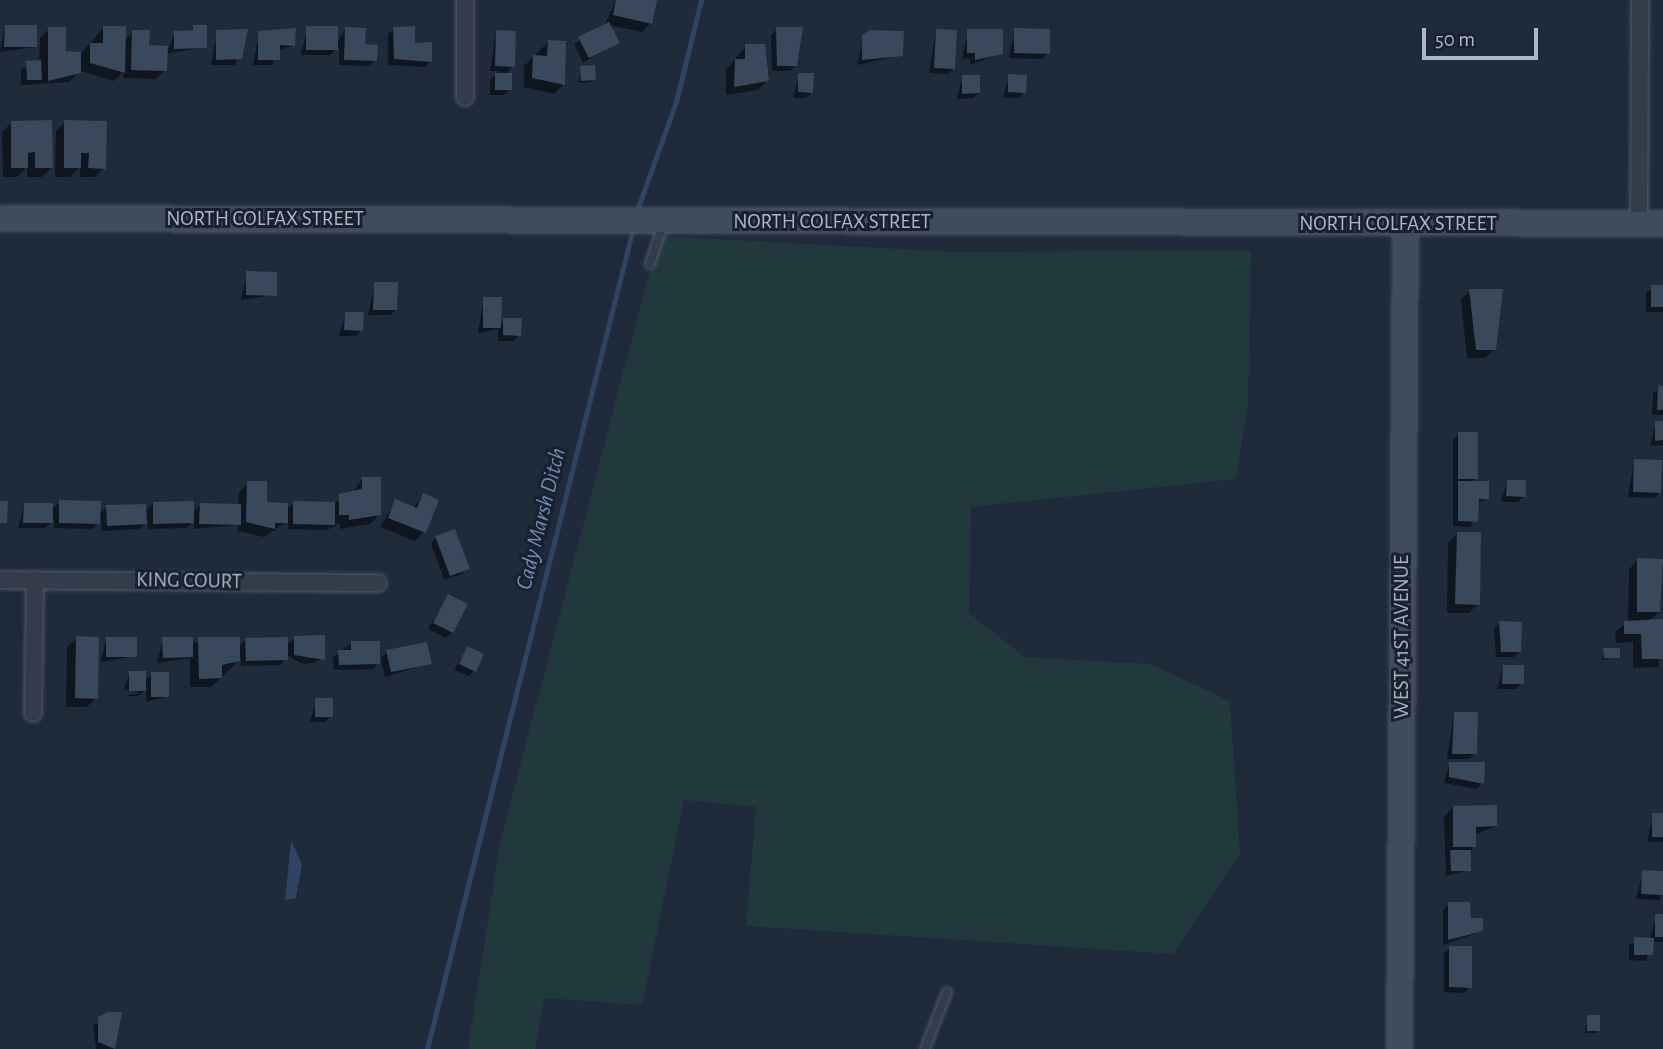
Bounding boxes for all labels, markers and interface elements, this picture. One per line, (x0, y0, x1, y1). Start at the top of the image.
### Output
scale bar (1425, 14, 1540, 58)
text: 50 m (1435, 29, 1475, 50)
street label: NORTH COLFAX STREET (166, 206, 364, 232)
street label: NORTH COLFAX STREET (733, 209, 931, 235)
street label: NORTH COLFAX STREET (1299, 211, 1497, 237)
water label: Cady Marsh Ditch (511, 445, 573, 593)
street label: WEST 41ST AVENUE (1389, 555, 1415, 719)
street label: KING COURT (136, 567, 242, 595)

